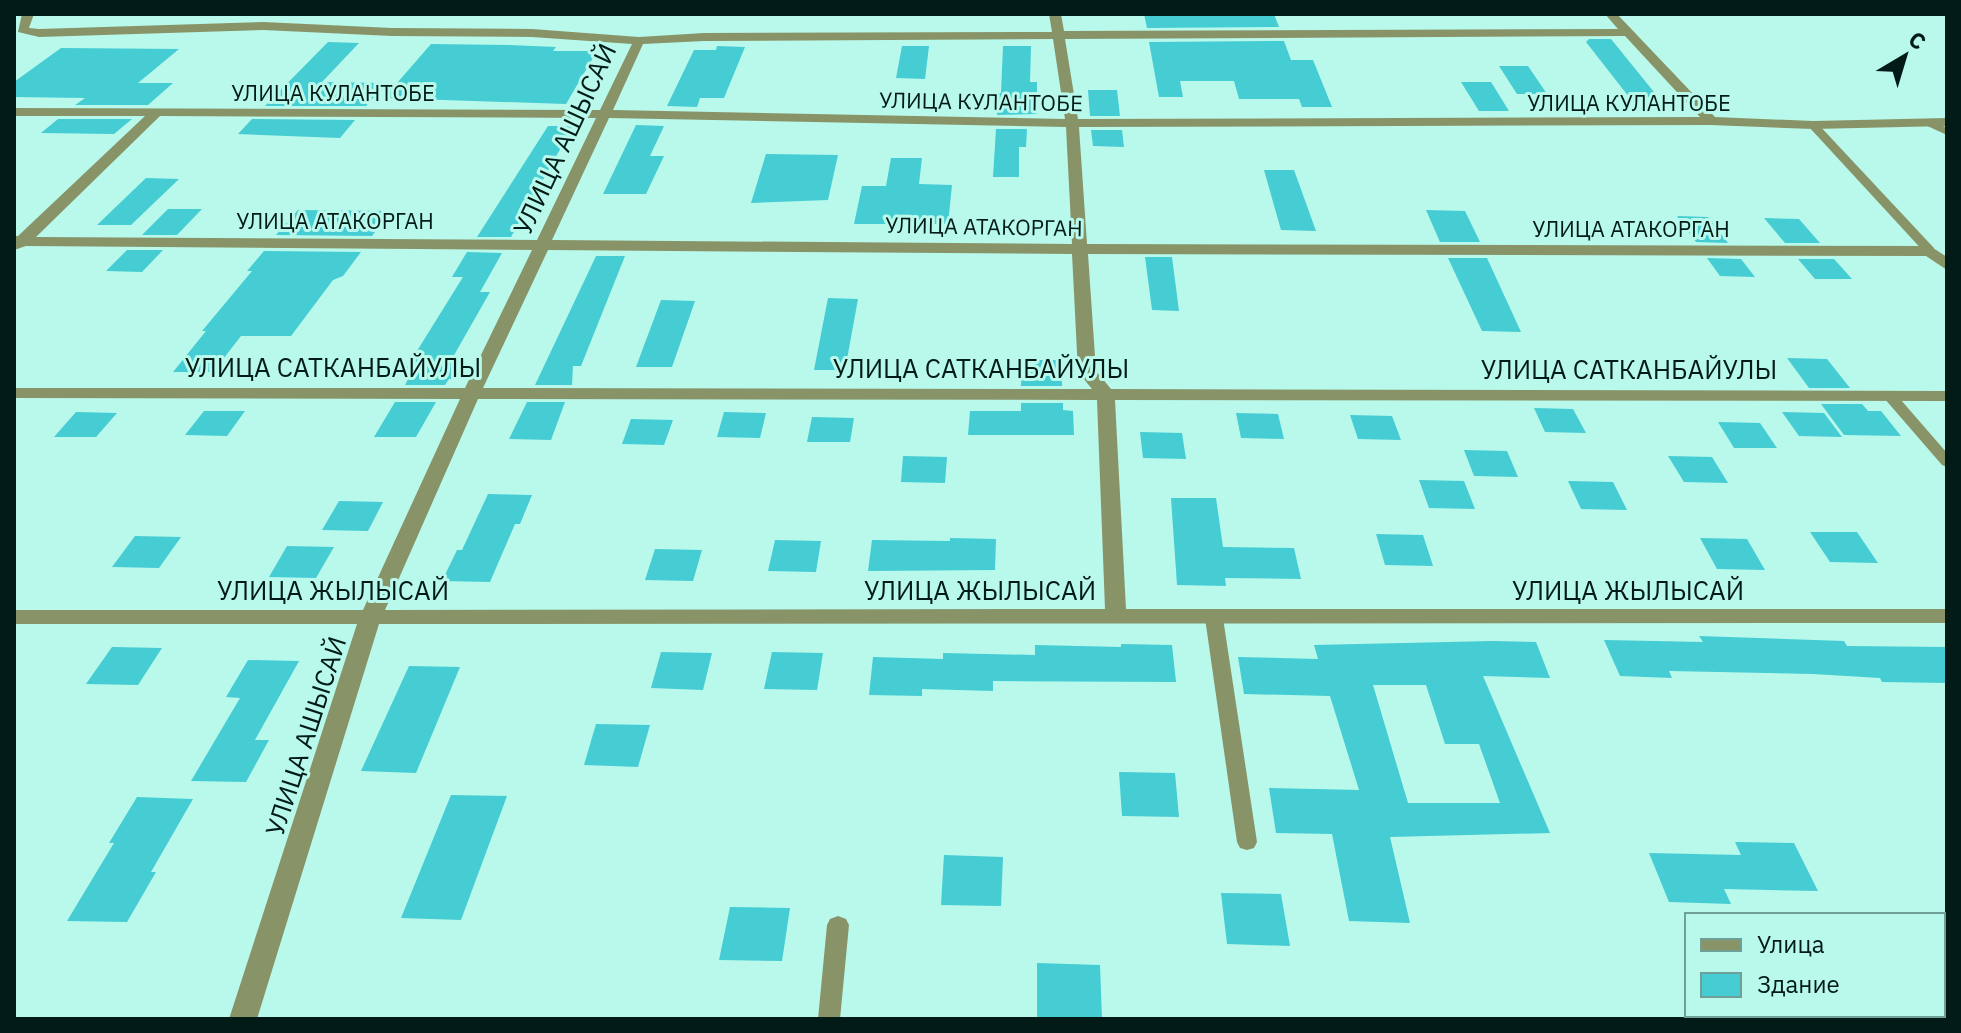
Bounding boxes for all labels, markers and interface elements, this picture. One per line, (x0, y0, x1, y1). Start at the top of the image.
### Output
north arrow (1865, 16, 1945, 96)
text: С (1903, 24, 1932, 56)
street label: УЛИЦА АШЫСАЙ (505, 38, 623, 240)
street label: УЛИЦА КУЛАНТОБЕ (231, 78, 435, 107)
street label: УЛИЦА КУЛАНТОБЕ (879, 85, 1083, 117)
street label: УЛИЦА КУЛАНТОБЕ (1527, 88, 1731, 117)
street label: УЛИЦА АТАКОРГАН (236, 206, 434, 235)
street label: УЛИЦА АТАКОРГАН (885, 210, 1083, 242)
street label: УЛИЦА АТАКОРГАН (1532, 214, 1730, 243)
street label: УЛИЦА САТКАНБАЙУЛЫ (185, 350, 481, 384)
street label: УЛИЦА САТКАНБАЙУЛЫ (833, 351, 1129, 385)
street label: УЛИЦА САТКАНБАЙУЛЫ (1481, 352, 1777, 386)
street label: УЛИЦА ЖЫЛЫСАЙ (217, 573, 449, 607)
street label: УЛИЦА ЖЫЛЫСАЙ (864, 573, 1096, 607)
street label: УЛИЦА ЖЫЛЫСАЙ (1512, 573, 1744, 607)
street label: УЛИЦА АШЫСАЙ (257, 632, 353, 840)
legend (1685, 913, 1945, 1017)
text: Улица (1757, 928, 1825, 960)
text: Здание (1757, 968, 1840, 1000)

